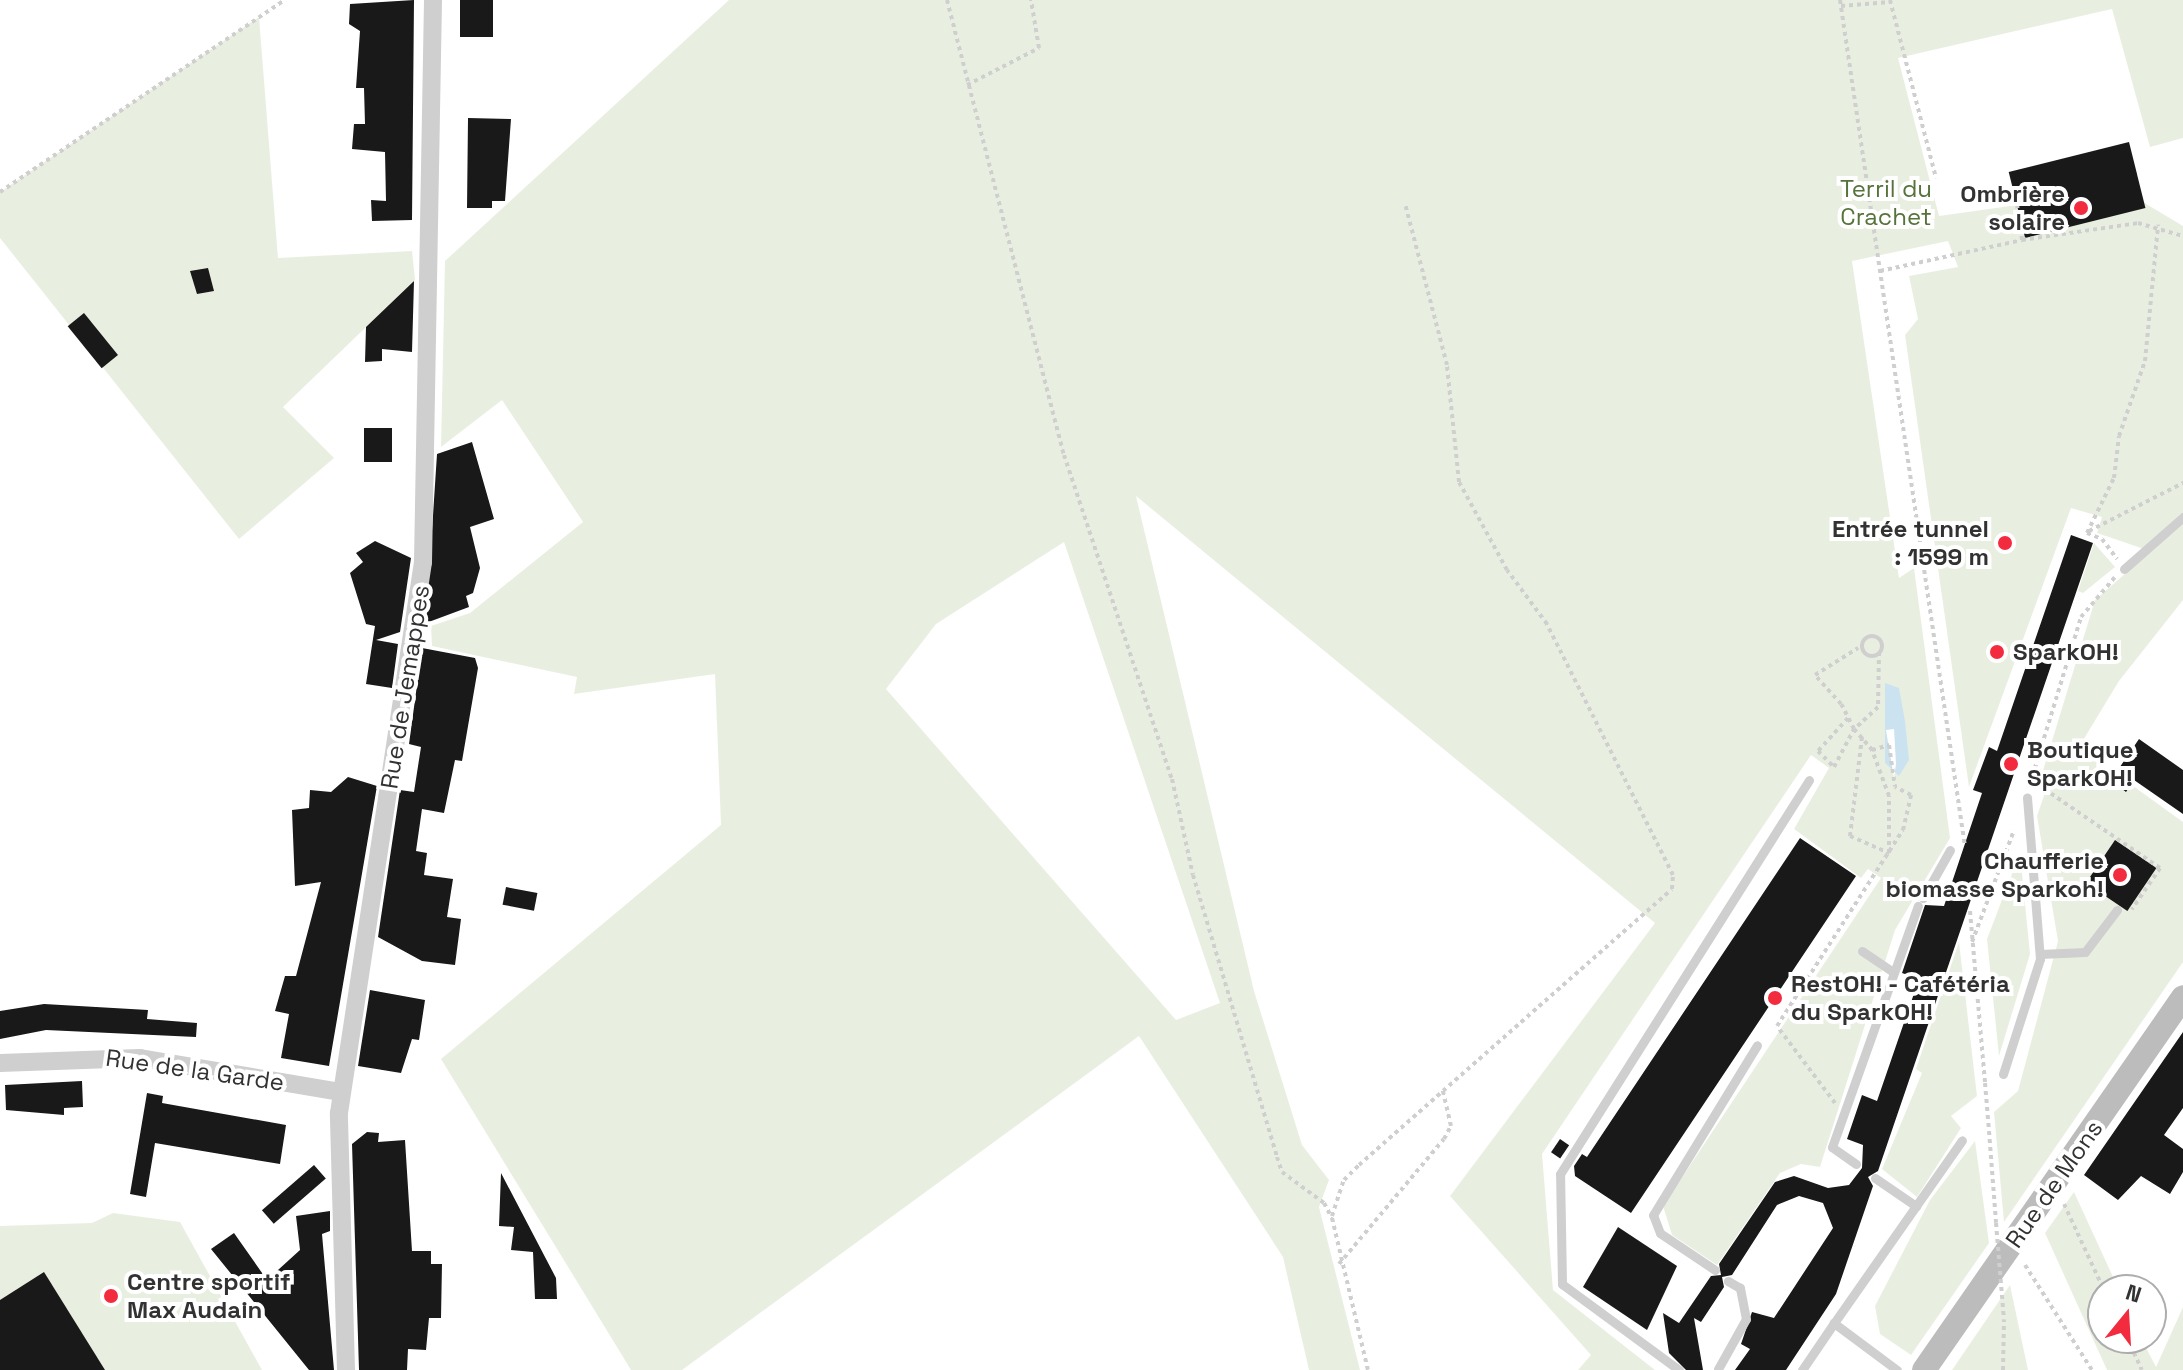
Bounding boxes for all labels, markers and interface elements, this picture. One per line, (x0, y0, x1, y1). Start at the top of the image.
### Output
park label: Terril du Crachet (1840, 175, 1932, 231)
place label: Ombrière solaire (1960, 180, 2065, 236)
marker: Ombrière solaire (2072, 199, 2090, 217)
place label: Entrée tunnel : 1599 m (1832, 515, 1989, 571)
marker: Entrée tunnel : 1599 m (1996, 534, 2014, 552)
street label: Rue de Jemappes (375, 583, 435, 791)
place label: SparkOH! (2013, 638, 2119, 666)
marker: SparkOH! (1988, 643, 2006, 661)
place label: Boutique SparkOH! (2027, 736, 2134, 792)
marker: Boutique SparkOH! (2002, 755, 2020, 773)
place label: Chaufferie biomasse Sparkoh! (1886, 847, 2104, 903)
marker: Chaufferie biomasse Sparkoh! (2111, 866, 2129, 884)
place label: RestOH! - Cafétéria du SparkOH! (1791, 970, 2011, 1026)
marker: RestOH! - Cafétéria du SparkOH! (1766, 989, 1784, 1007)
street label: Rue de la Garde (104, 1043, 286, 1097)
street label: Rue de Mons (1999, 1115, 2109, 1253)
place label: Centre sportif Max Audain (127, 1268, 291, 1324)
north arrow (2087, 1274, 2167, 1354)
text: N (2122, 1277, 2145, 1309)
marker: Centre sportif Max Audain (102, 1287, 120, 1305)

